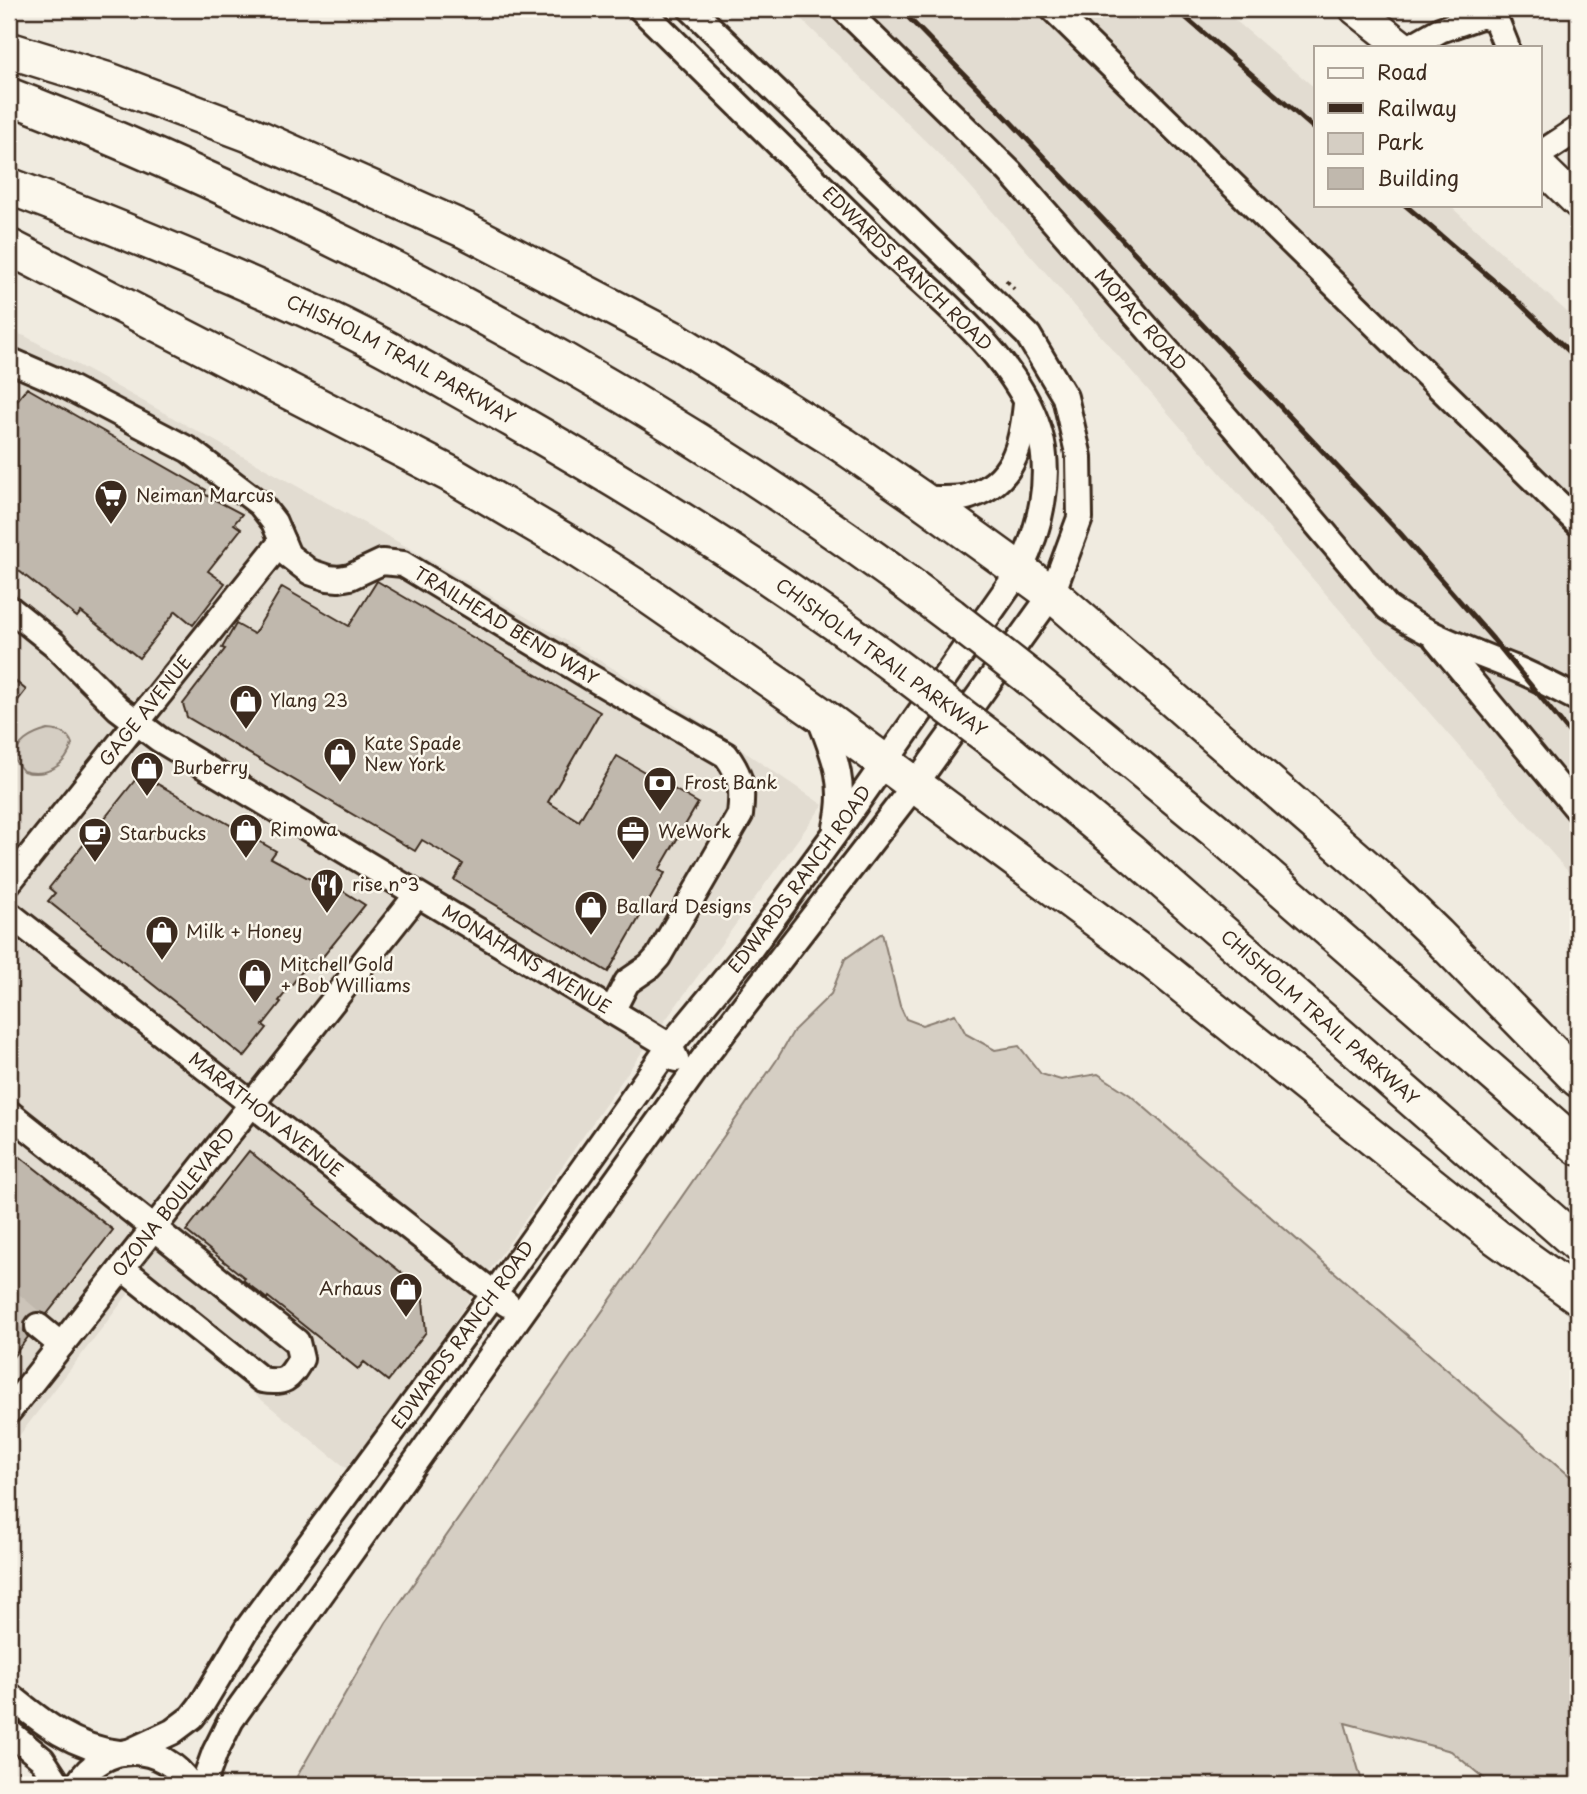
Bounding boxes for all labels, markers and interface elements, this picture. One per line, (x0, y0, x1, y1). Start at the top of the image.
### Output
legend (1314, 46, 1542, 206)
text: Road (1377, 55, 1428, 87)
text: Railway (1377, 91, 1457, 123)
text: Park (1377, 125, 1424, 157)
text: Building (1377, 161, 1459, 193)
street label: EDWARDS RANCH ROAD (817, 179, 999, 356)
street label: MOPAC ROAD (1089, 262, 1194, 376)
street label: CHISHOLM TRAIL PARKWAY (283, 287, 521, 431)
supermarket icon: Neiman Marcus (92, 477, 130, 526)
place label: Neiman Marcus (136, 481, 274, 508)
street label: TRAILHEAD BEND WAY (409, 559, 605, 691)
street label: CHISHOLM TRAIL PARKWAY (771, 571, 994, 743)
street label: GAGE AVENUE (92, 649, 198, 771)
shop icon: Ylang 23 (227, 682, 265, 731)
place label: Ylang 23 (270, 686, 348, 713)
place label: Kate Spade New York (364, 729, 461, 777)
shop icon: Kate Spade New York (321, 735, 359, 784)
shop icon: Burberry (128, 749, 166, 798)
place label: Burberry (172, 753, 248, 780)
bank icon: Frost Bank (641, 764, 679, 813)
place label: Frost Bank (684, 768, 778, 795)
street label: EDWARDS RANCH ROAD (721, 779, 877, 978)
shop icon: Rimowa (227, 811, 265, 860)
office icon: WeWork (614, 813, 652, 862)
cafe icon: Starbucks (76, 815, 114, 864)
place label: Rimowa (270, 815, 338, 842)
place label: WeWork (658, 817, 731, 844)
place label: Starbucks (119, 819, 206, 846)
restaurant icon: rise n°3 (308, 866, 346, 915)
place label: rise n°3 (352, 870, 419, 897)
shop icon: Ballard Designs (572, 888, 610, 937)
place label: Ballard Designs (616, 892, 751, 919)
street label: MONAHANS AVENUE (437, 897, 617, 1020)
shop icon: Milk + Honey (143, 913, 181, 962)
place label: Milk + Honey (186, 917, 302, 944)
street label: CHISHOLM TRAIL PARKWAY (1215, 922, 1426, 1111)
place label: Mitchell Gold + Bob Williams (280, 950, 411, 998)
shop icon: Mitchell Gold + Bob Williams (236, 956, 274, 1005)
street label: MARATHON AVENUE (184, 1045, 349, 1183)
street label: OZONA BOULEVARD (105, 1121, 241, 1282)
street label: EDWARDS RANCH ROAD (384, 1235, 540, 1434)
shop icon: Arhaus (387, 1270, 425, 1319)
place label: Arhaus (319, 1274, 382, 1301)

